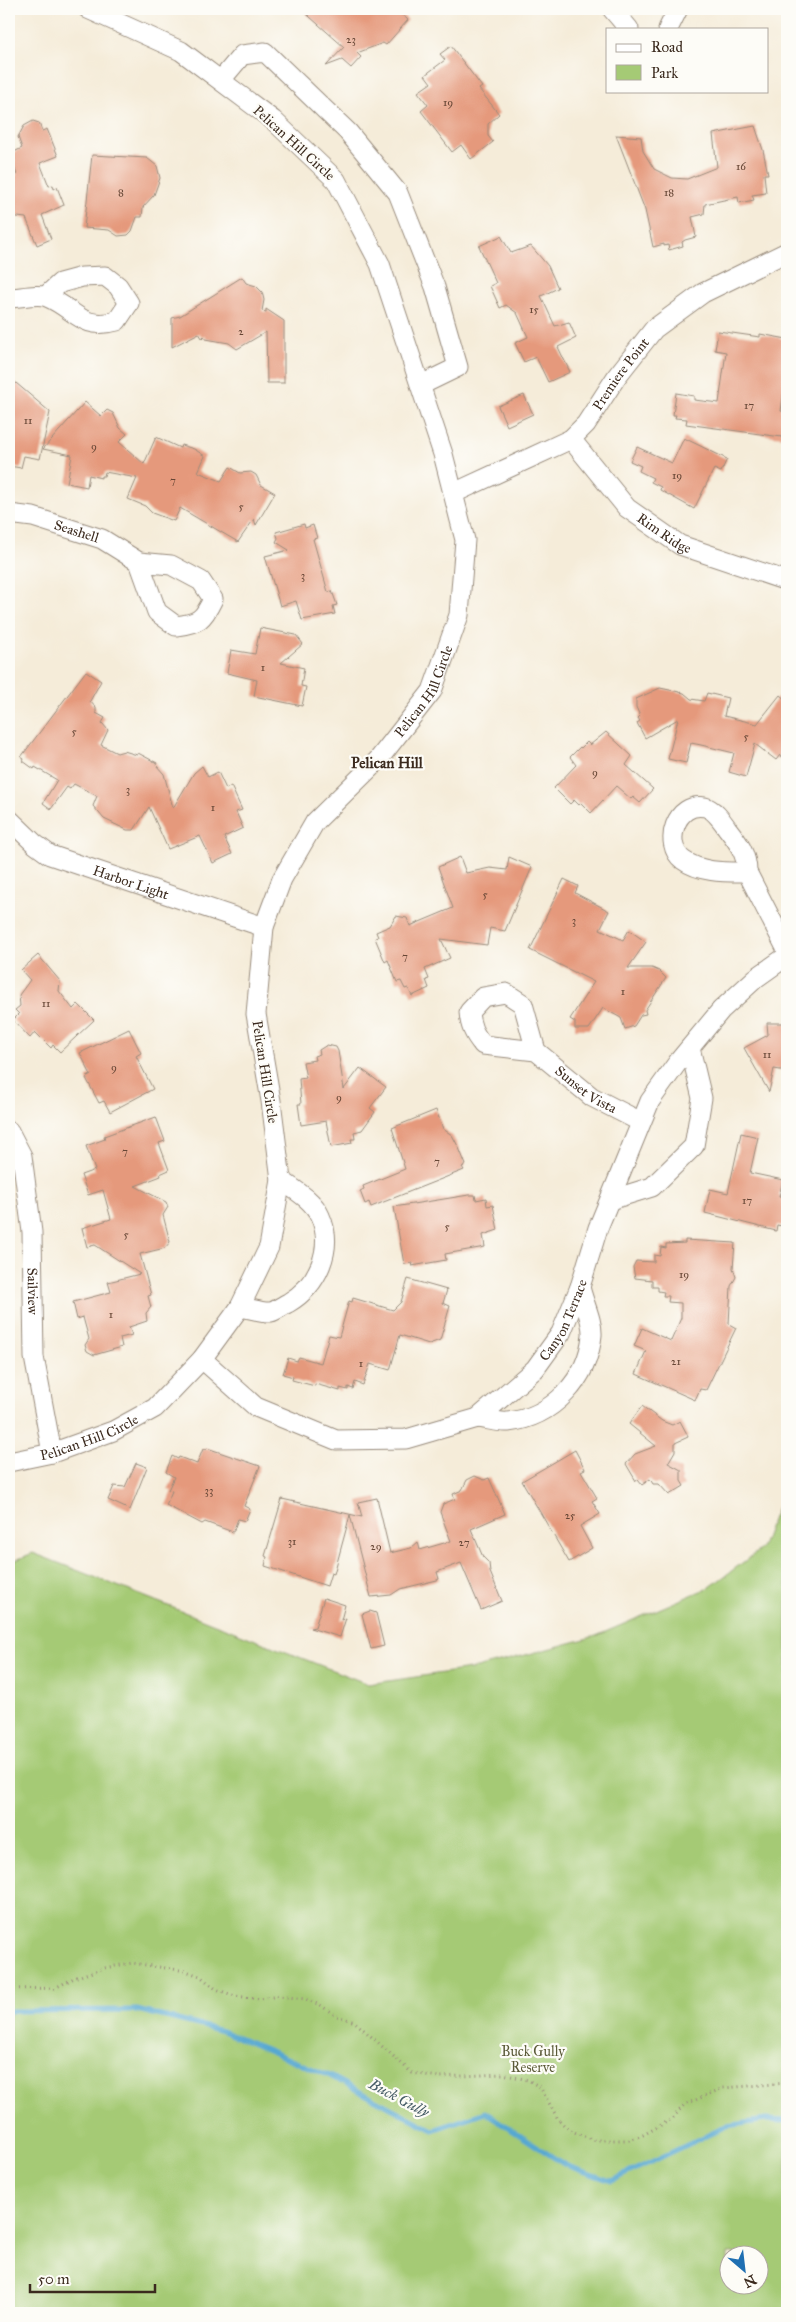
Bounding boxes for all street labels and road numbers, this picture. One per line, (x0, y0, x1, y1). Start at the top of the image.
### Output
street label: Pelican Hill Circle (250, 102, 338, 184)
street label: Premiere Point (589, 334, 653, 413)
street label: Rim Ridge (634, 509, 694, 557)
street label: Seashell (52, 516, 101, 546)
street label: Pelican Hill Circle (391, 643, 456, 741)
street label: Harbor Light (91, 862, 171, 903)
street label: Pelican Hill Circle (248, 1019, 282, 1125)
street label: Sunset Vista (552, 1062, 620, 1117)
street label: Sailview (24, 1267, 42, 1316)
street label: Canyon Terrace (535, 1277, 590, 1364)
street label: Pelican Hill Circle (38, 1410, 141, 1464)

